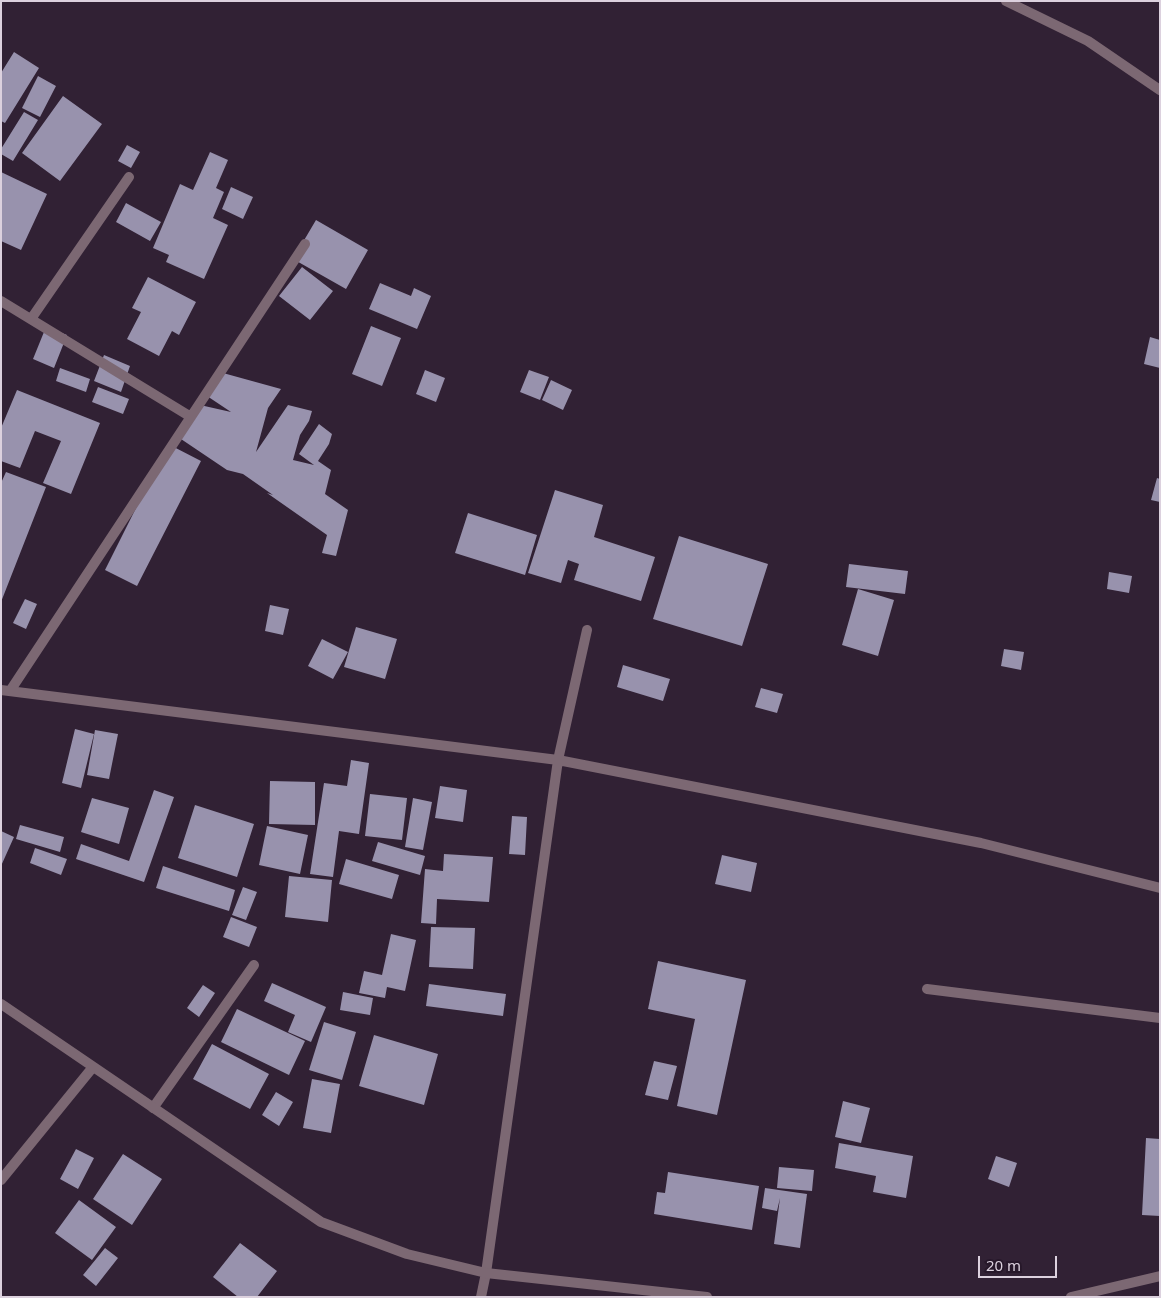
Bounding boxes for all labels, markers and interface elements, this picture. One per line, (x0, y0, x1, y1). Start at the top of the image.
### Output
scale bar (981, 1246, 1060, 1278)
text: 20 m (986, 1255, 1021, 1275)

